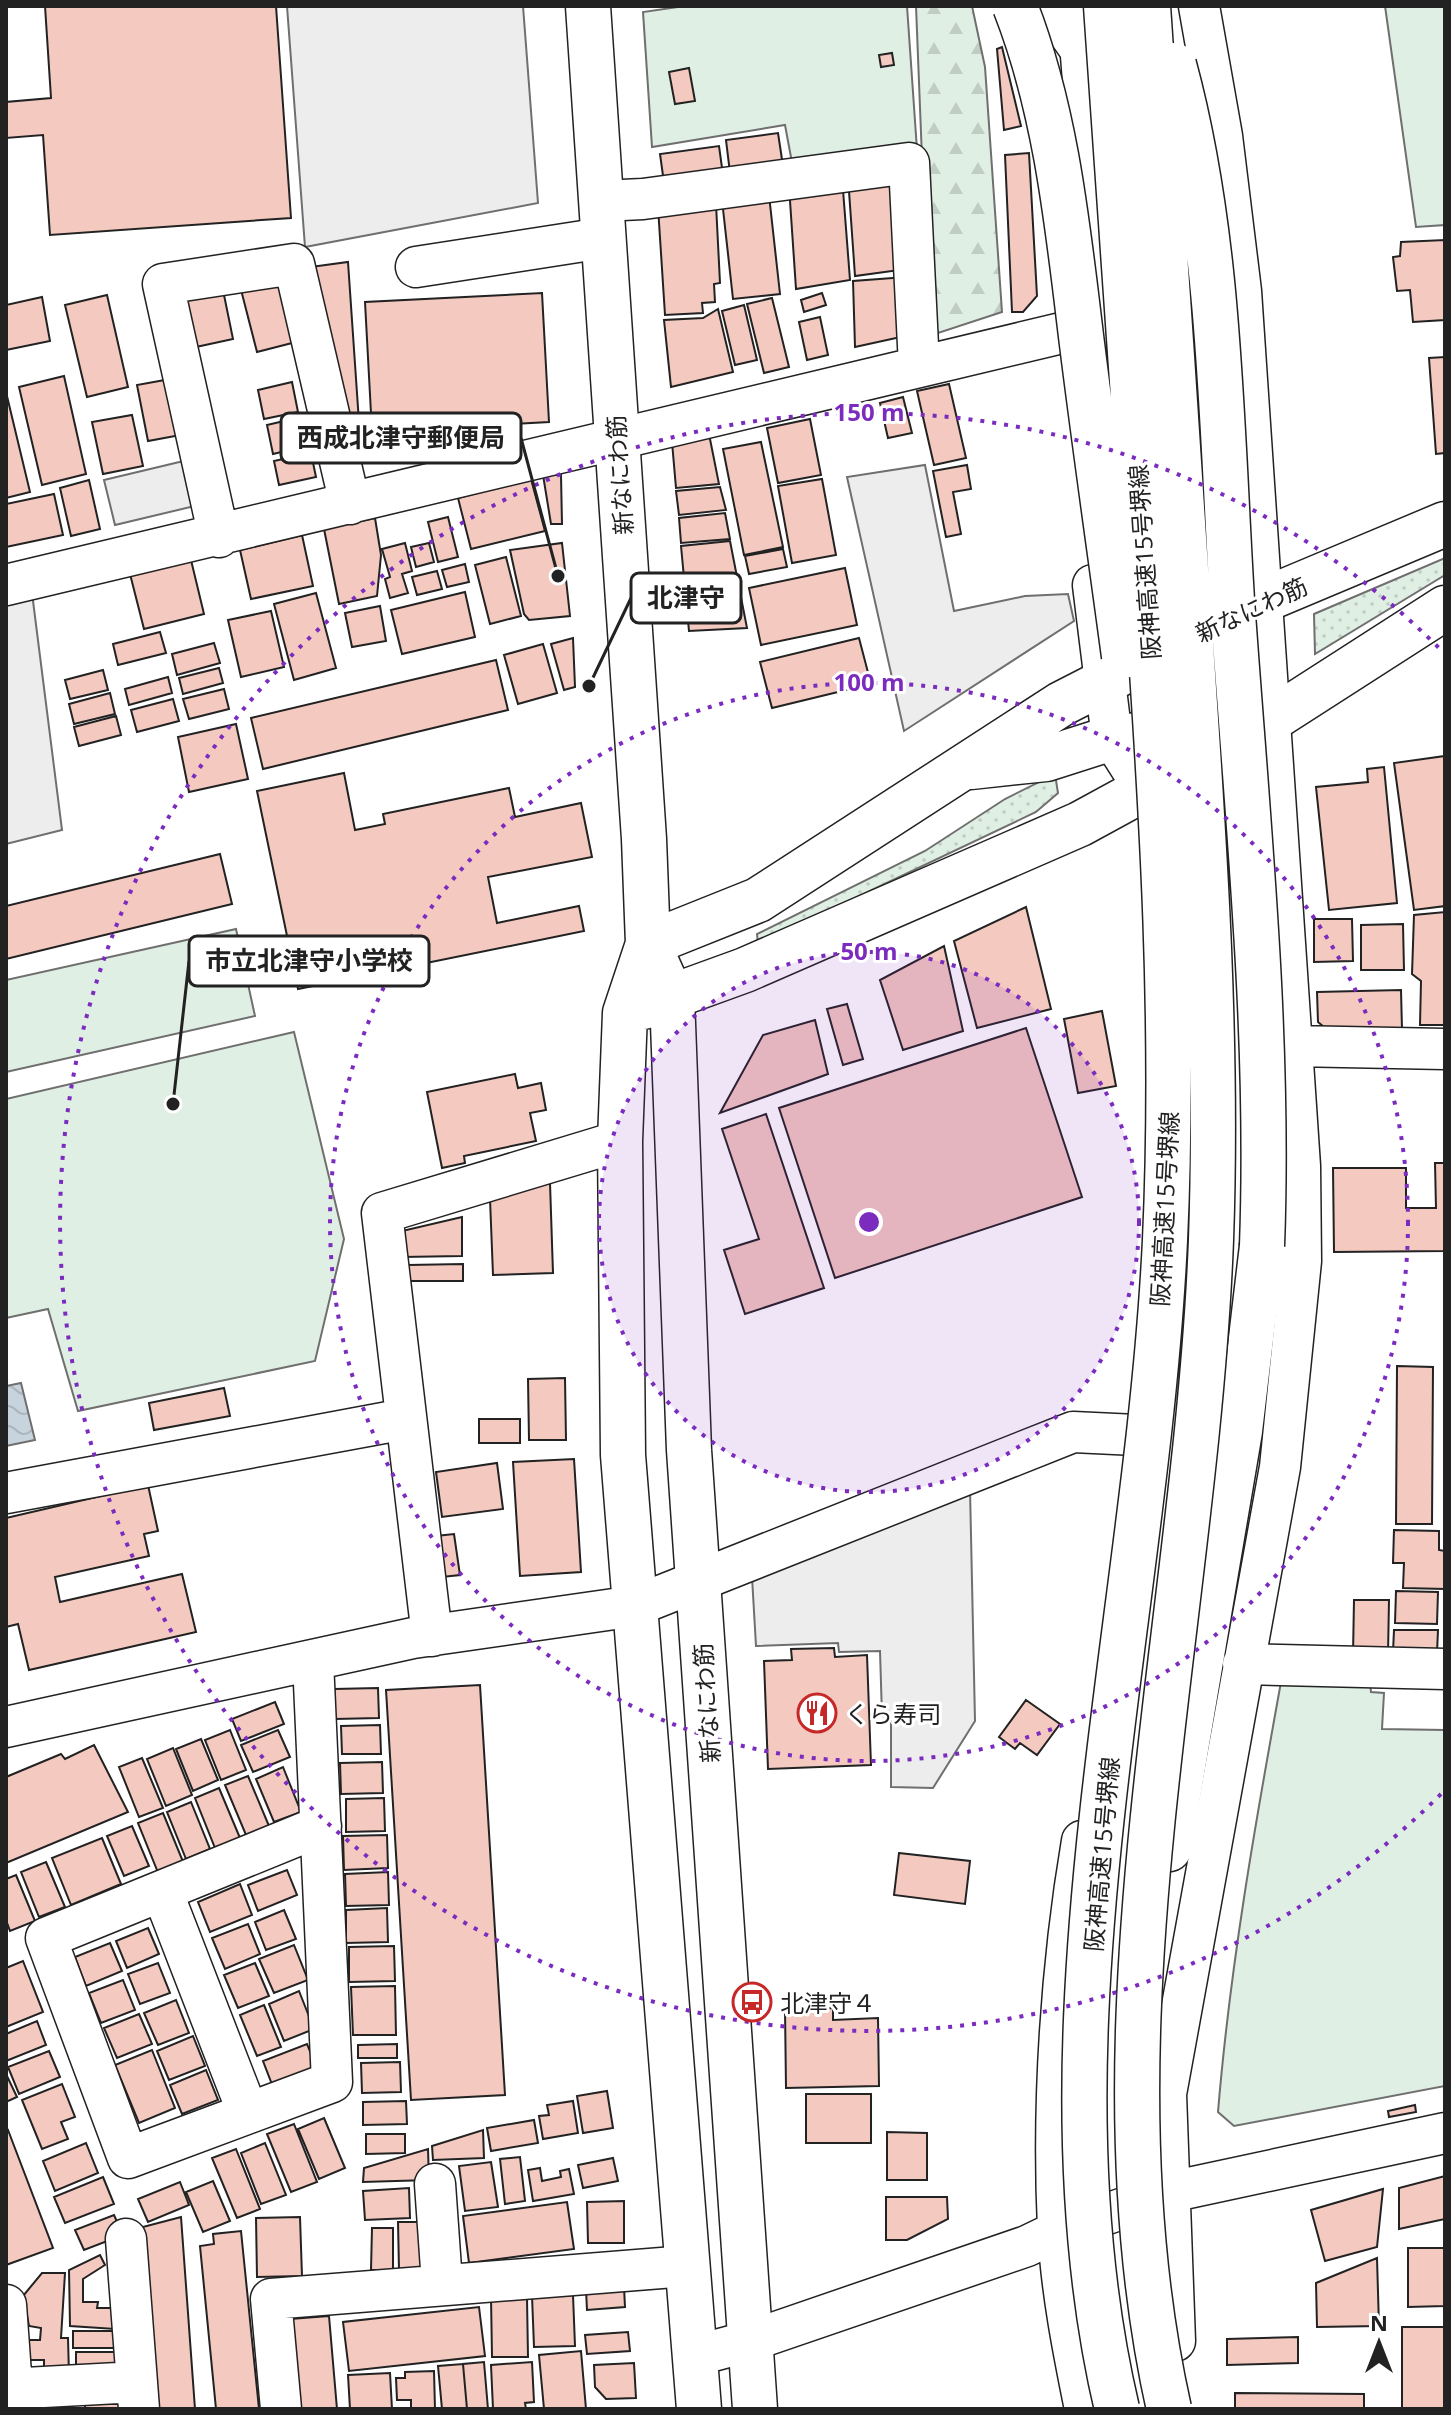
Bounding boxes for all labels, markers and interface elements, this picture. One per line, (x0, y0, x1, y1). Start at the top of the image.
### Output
text: 150 m (834, 395, 904, 428)
callout: 西成北津守郵便局 (281, 413, 521, 463)
street label: 新なにわ筋 (598, 414, 640, 536)
text: 西成北津守郵便局 (297, 419, 505, 455)
street label: 阪神高速15号堺線 (1121, 463, 1167, 661)
street label: 新なにわ筋 (1190, 569, 1312, 649)
callout: 北津守 (631, 573, 741, 623)
text: 北津守 (647, 579, 725, 615)
text: 100 m (834, 665, 904, 698)
text: 50 m (840, 934, 898, 967)
callout: 市立北津守小学校 (189, 936, 429, 986)
text: 市立北津守小学校 (205, 942, 413, 978)
street label: 阪神高速15号堺線 (1142, 1111, 1186, 1307)
centre of rings (855, 1208, 883, 1236)
street label: 新なにわ筋 (685, 1642, 727, 1764)
restaurant icon: くら寿司 (796, 1692, 838, 1734)
place label: くら寿司 (845, 1697, 941, 1730)
street label: 阪神高速15号堺線 (1076, 1755, 1126, 1953)
bus stop icon: 北津守４ (731, 1981, 773, 2023)
place label: 北津守４ (780, 1986, 876, 2019)
north arrow (1339, 2303, 1419, 2383)
text: N (1370, 2307, 1388, 2337)

